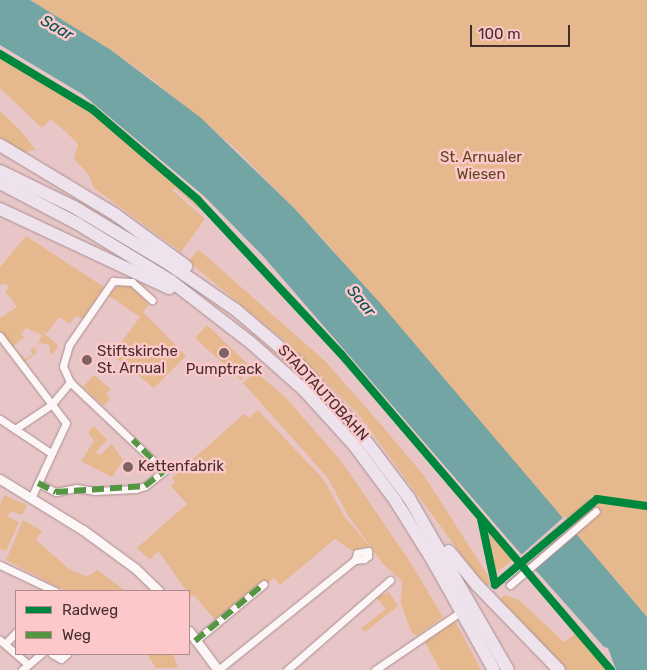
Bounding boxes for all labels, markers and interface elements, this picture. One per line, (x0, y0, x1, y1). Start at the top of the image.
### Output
water label: Saar (37, 11, 77, 45)
scale bar (472, 15, 572, 47)
text: 100 m (478, 25, 520, 43)
park label: St. Arnualer Wiesen (440, 148, 522, 183)
water label: Saar (342, 282, 380, 320)
street label: STADTAUTOBAHN (274, 341, 372, 445)
place label: Stiftskirche St. Arnual (97, 342, 178, 377)
marker: Pumptrack (218, 347, 230, 359)
marker: Stiftskirche St. Arnual (81, 354, 93, 366)
place label: Pumptrack (186, 361, 262, 379)
place label: Kettenfabrik (138, 458, 224, 476)
marker: Kettenfabrik (122, 461, 134, 473)
legend (15, 590, 190, 655)
text: Radweg (62, 601, 118, 619)
text: Weg (62, 626, 91, 644)

